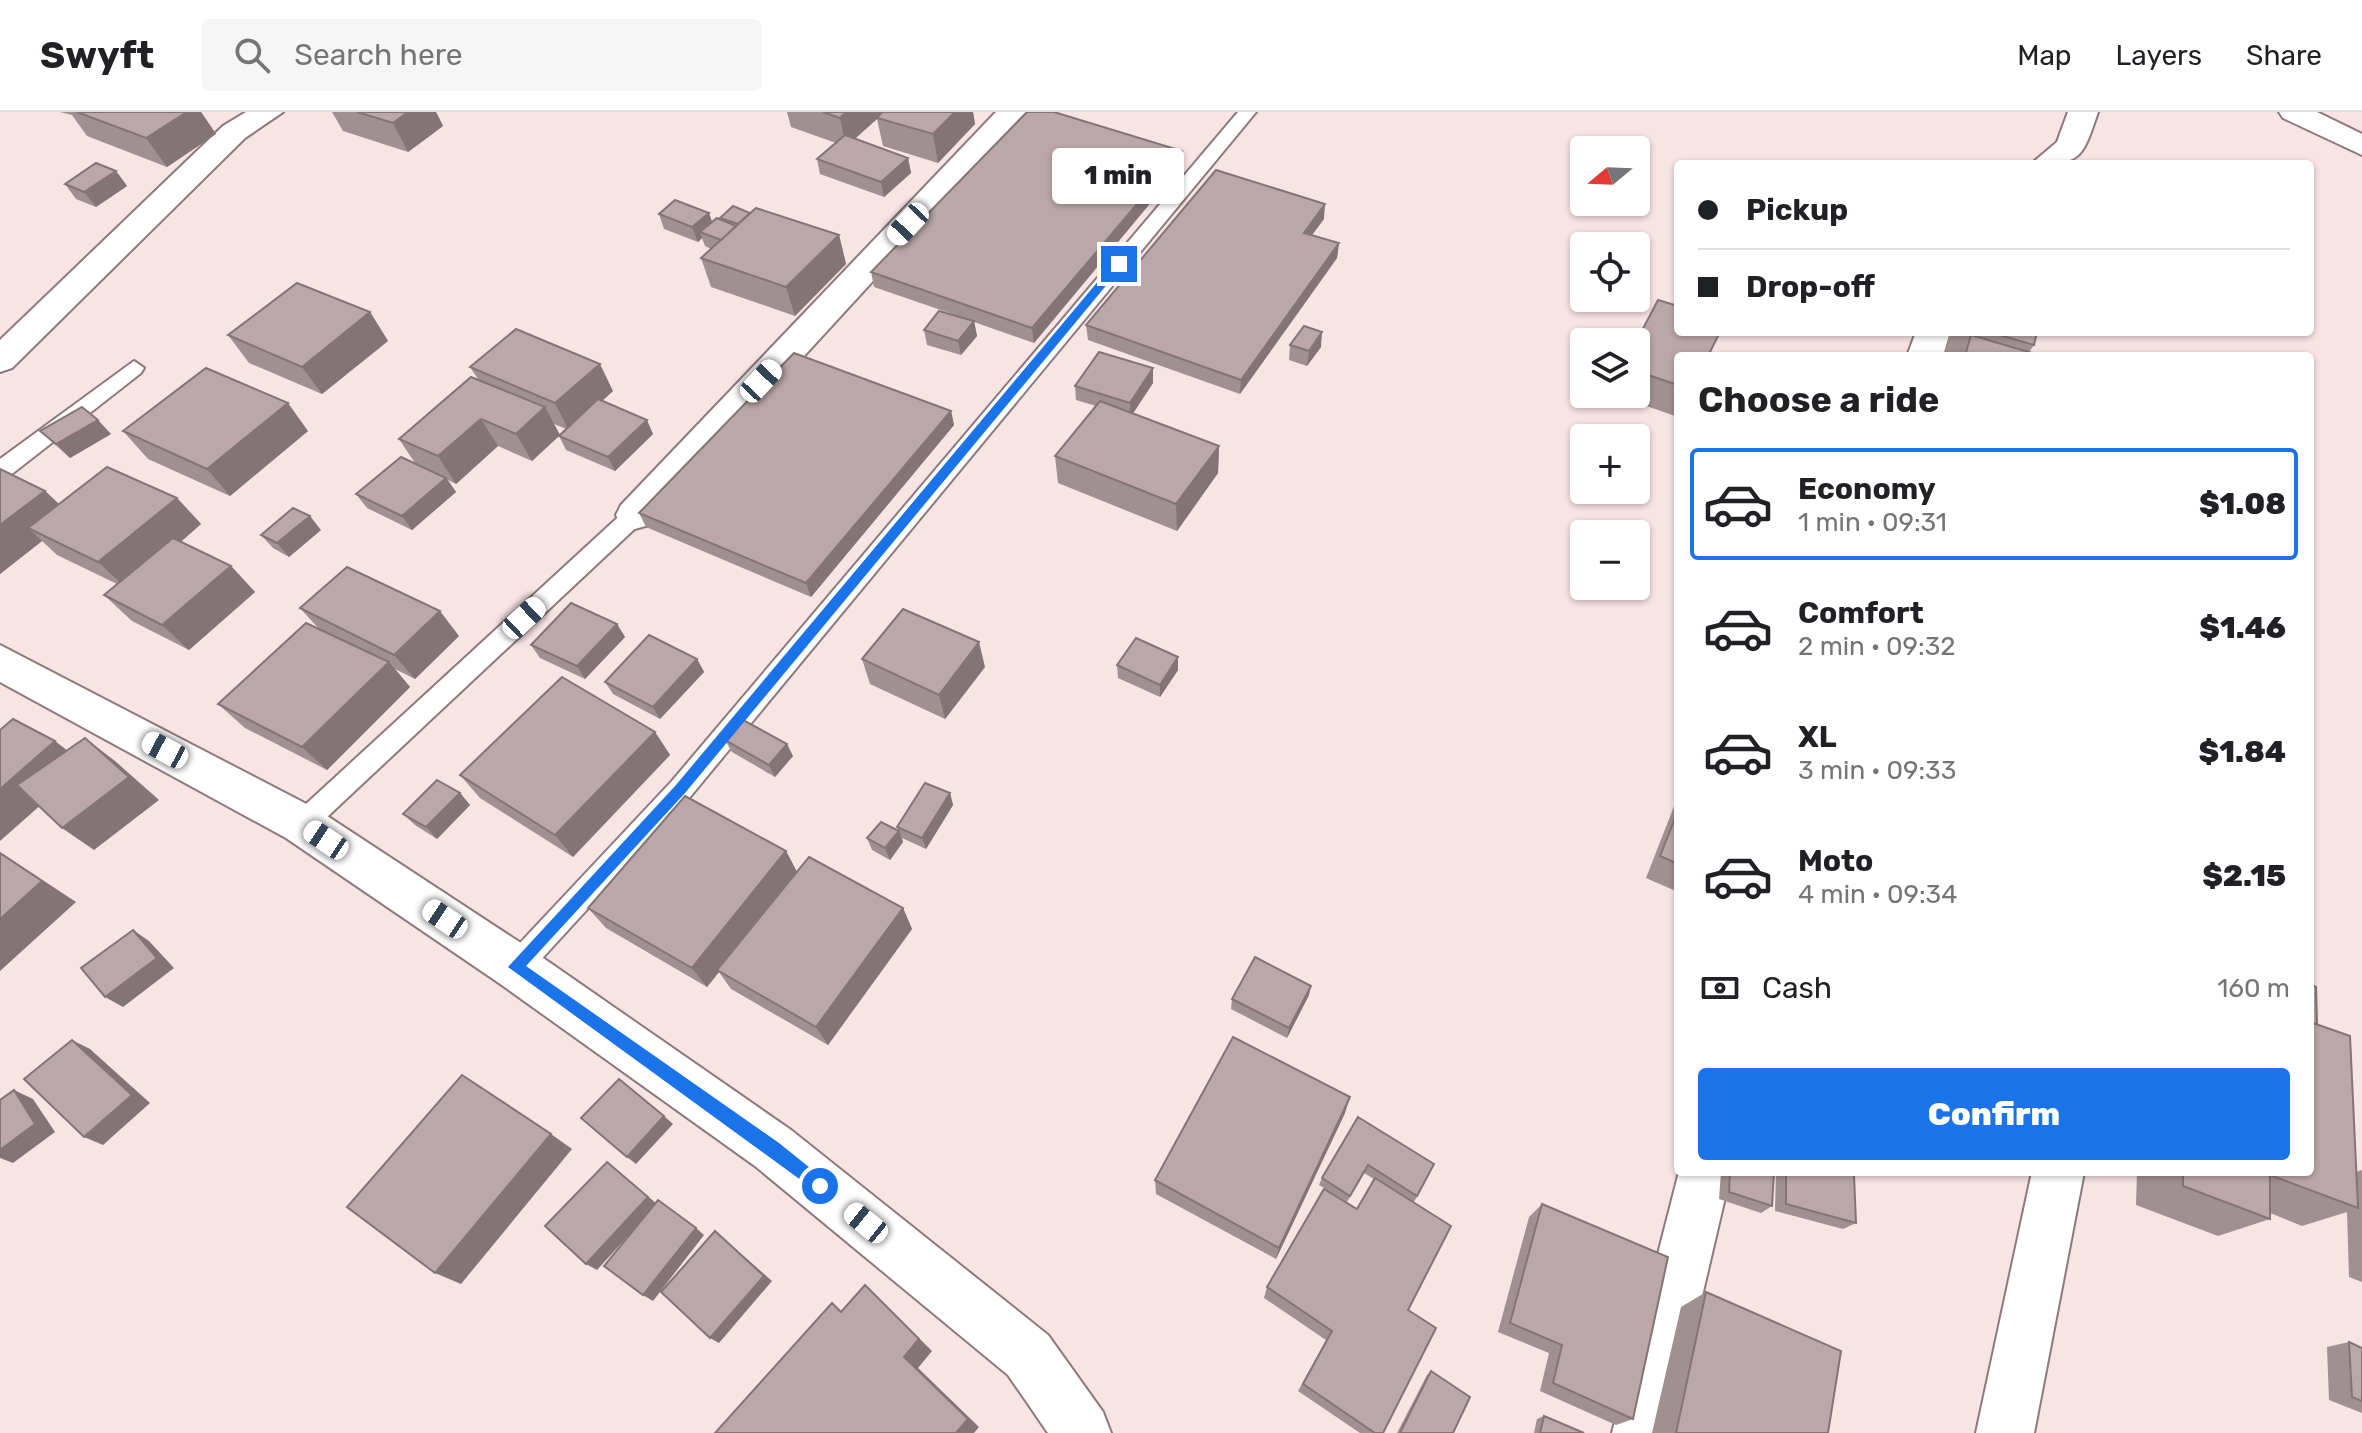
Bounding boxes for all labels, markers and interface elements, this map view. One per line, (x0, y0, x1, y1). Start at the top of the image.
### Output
search box (202, 19, 762, 91)
text: Swyft (40, 32, 154, 78)
icon: search (230, 33, 274, 77)
text: Search here (294, 37, 463, 73)
text: Map (2017, 39, 2072, 72)
text: Layers (2116, 39, 2202, 72)
text: Share (2246, 39, 2322, 72)
north arrow (1570, 136, 1650, 216)
map controls (1570, 136, 1650, 600)
callout: 1 min (1053, 148, 1185, 204)
text: 1 min (1084, 160, 1152, 191)
text: Pickup (1746, 192, 1848, 228)
car (883, 198, 933, 250)
button: locate (1570, 232, 1650, 312)
route end (1101, 246, 1137, 282)
text: Drop-off (1746, 269, 1875, 305)
button: layers (1570, 328, 1650, 408)
car (736, 355, 786, 407)
text: Choose a ride (1698, 378, 1939, 421)
button: + (1570, 424, 1650, 504)
icon: car (1702, 468, 1774, 540)
text: Economy (1798, 471, 1936, 507)
text: $1.08 (2199, 486, 2286, 522)
text: 1 min · 09:31 (1798, 507, 1947, 538)
button: − (1570, 520, 1650, 600)
icon: car (1702, 592, 1774, 664)
car (498, 593, 550, 643)
text: Comfort (1798, 595, 1924, 631)
text: $1.46 (2199, 610, 2286, 646)
text: 2 min · 09:32 (1798, 631, 1956, 662)
icon: car (1702, 716, 1774, 788)
text: XL (1798, 719, 1837, 755)
car (138, 728, 192, 772)
text: $1.84 (2199, 734, 2286, 770)
text: 3 min · 09:33 (1798, 755, 1956, 786)
car (299, 817, 353, 863)
icon: car (1702, 840, 1774, 912)
text: Moto (1798, 843, 1873, 879)
text: $2.15 (2202, 858, 2286, 894)
text: 4 min · 09:34 (1798, 879, 1957, 910)
car (418, 896, 472, 942)
icon: cash (1698, 966, 1742, 1010)
text: Cash (1762, 970, 1832, 1006)
text: 160 m (2217, 973, 2290, 1004)
button: Confirm (1698, 1068, 2290, 1160)
route start (802, 1168, 838, 1204)
car (840, 1199, 892, 1247)

